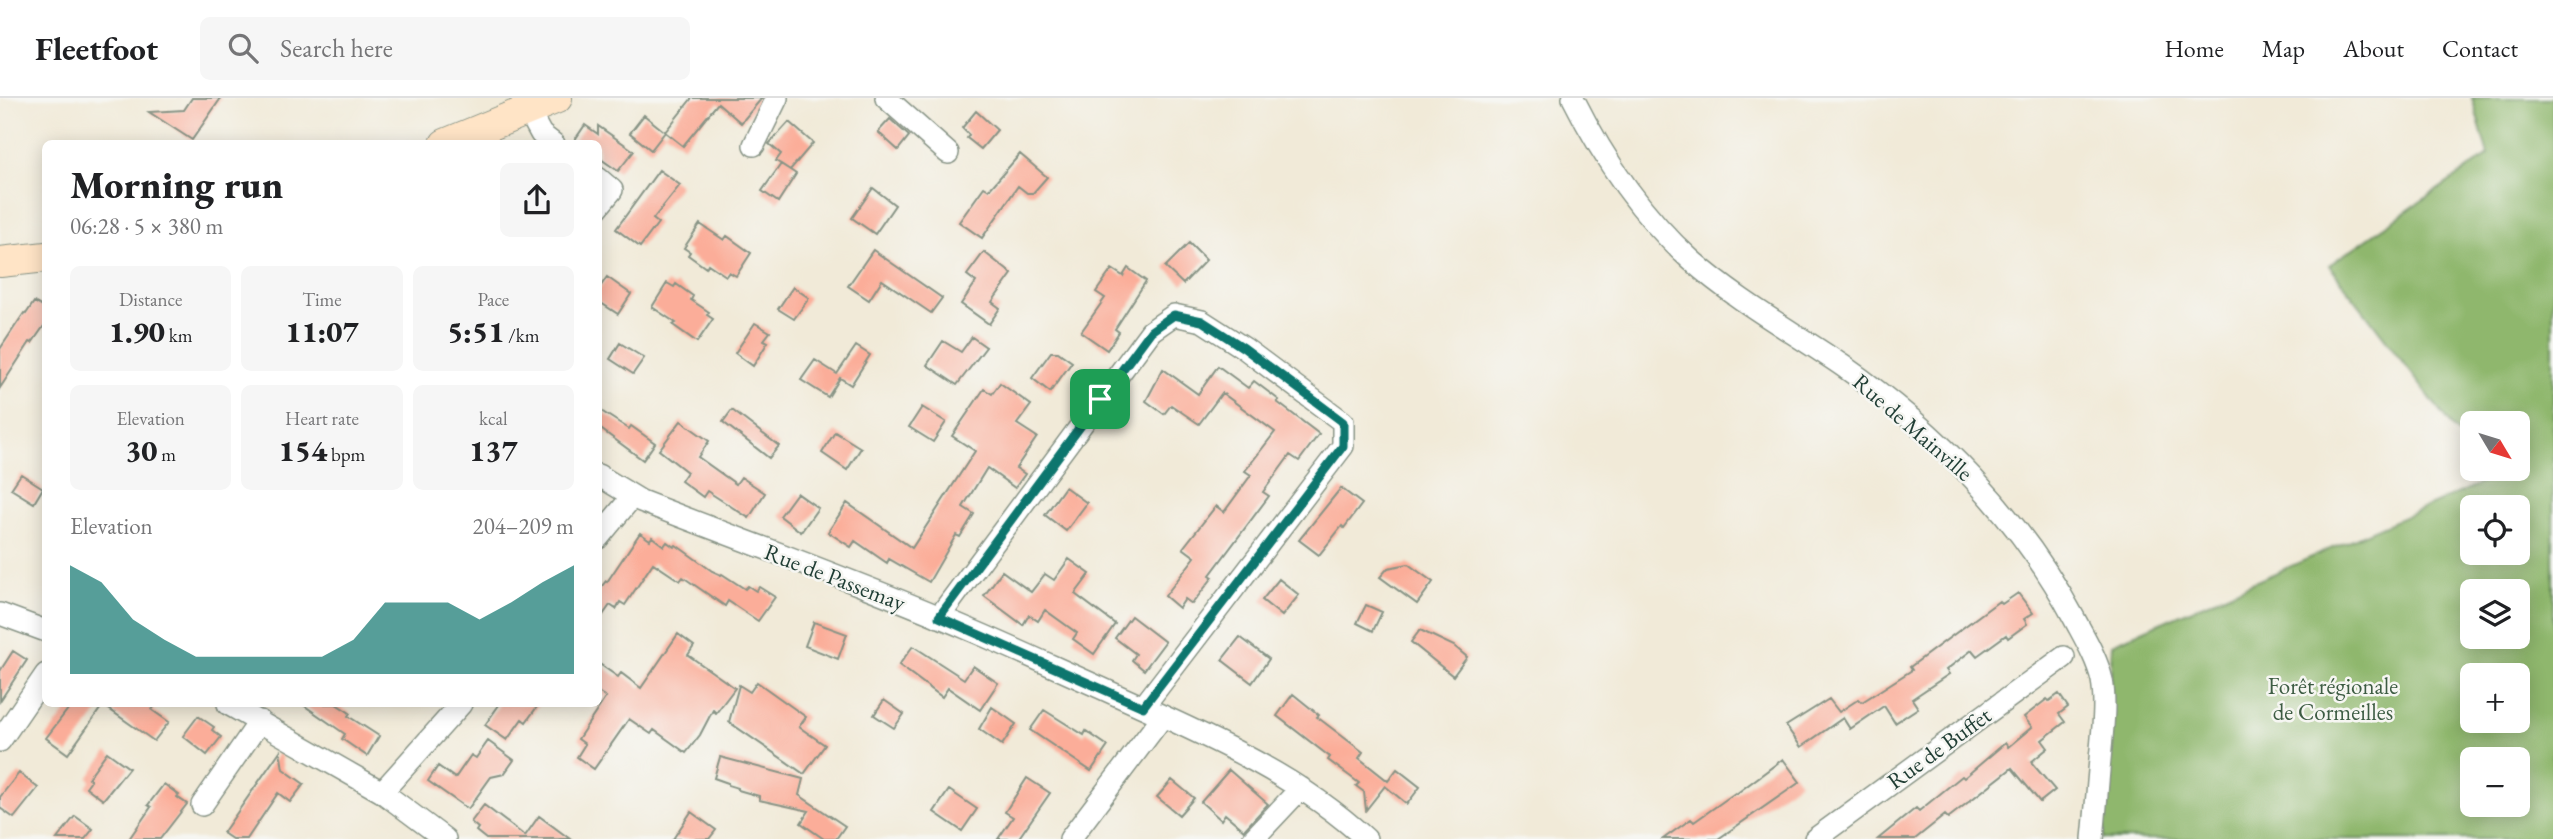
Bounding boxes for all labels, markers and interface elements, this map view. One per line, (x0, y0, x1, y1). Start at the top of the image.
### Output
search box (200, 17, 690, 80)
text: Fleetfoot (35, 27, 158, 70)
icon: search (224, 29, 262, 67)
text: Search here (280, 31, 393, 65)
text: Home (2164, 33, 2224, 64)
text: Map (2262, 33, 2305, 64)
text: About (2343, 33, 2404, 64)
text: Contact (2442, 33, 2518, 64)
text: Morning run (70, 160, 283, 209)
button: share (500, 163, 574, 237)
text: 06:28 · 5 × 380 m (70, 211, 223, 241)
text: Distance (119, 287, 182, 312)
text: Time (302, 287, 342, 312)
text: Pace (477, 287, 509, 312)
text: 1.90 (109, 312, 165, 351)
text: 11:07 (285, 312, 359, 351)
text: 5:51 (447, 312, 504, 351)
text: km (165, 323, 192, 348)
text: /km (504, 323, 540, 348)
street label: Rue de Mainville (1847, 367, 1979, 487)
pin (1070, 369, 1130, 429)
icon: arrive (1081, 380, 1119, 418)
text: Elevation (116, 406, 185, 431)
text: Heart rate (285, 406, 359, 431)
text: kcal (479, 406, 508, 431)
north arrow (2460, 411, 2530, 481)
map controls (2460, 411, 2530, 817)
text: 30 (125, 431, 158, 470)
text: 154 (279, 431, 327, 470)
text: 137 (469, 431, 518, 470)
text: m (158, 442, 176, 467)
text: bpm (327, 442, 365, 467)
button: locate (2460, 495, 2530, 565)
text: Elevation (70, 511, 153, 541)
text: 204–209 m (473, 511, 574, 541)
street label: Rue de Passemay (760, 536, 911, 618)
button: layers (2460, 579, 2530, 649)
button: + (2460, 663, 2530, 733)
park label: Forêt régionale de Cormeilles (2268, 671, 2398, 727)
street label: Rue de Buffet (1881, 700, 1998, 796)
button: − (2460, 747, 2530, 817)

